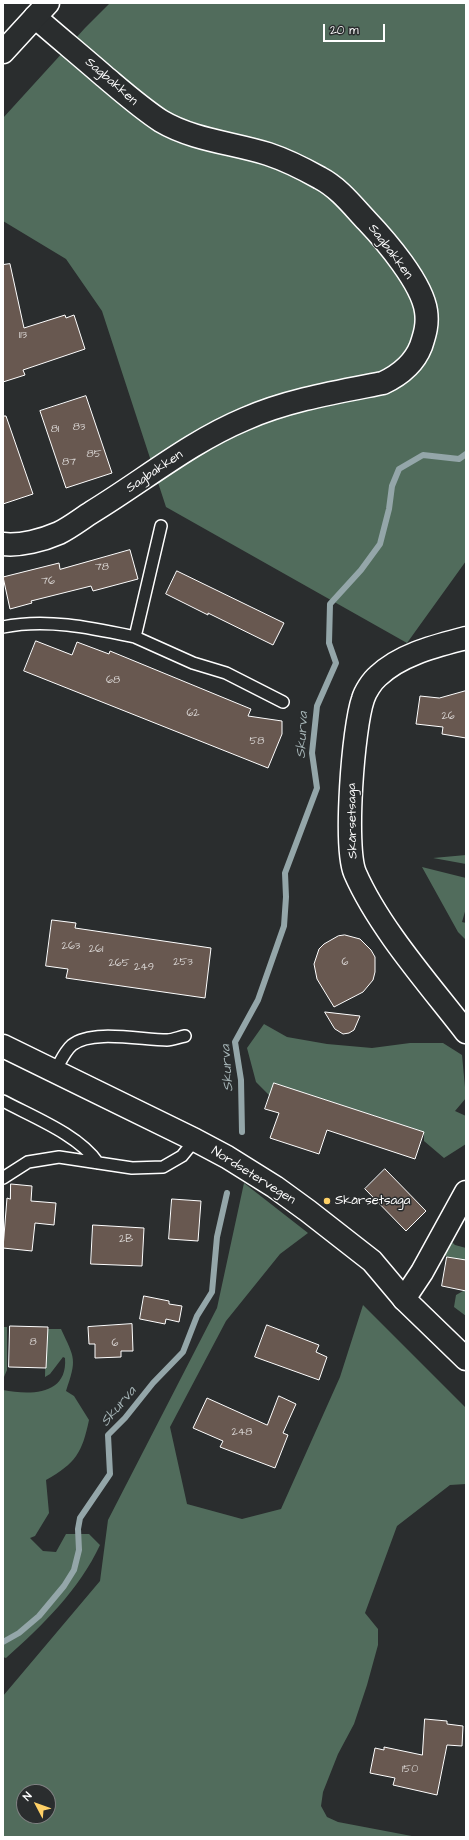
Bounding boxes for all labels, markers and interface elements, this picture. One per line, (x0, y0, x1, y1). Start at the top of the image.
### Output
scale bar (325, 16, 387, 42)
text: 20 m (330, 22, 359, 39)
street label: Sagbakken (81, 55, 141, 109)
street label: Sagbakken (364, 221, 416, 283)
house number: 113 (19, 329, 27, 343)
house number: 83 (73, 421, 85, 435)
house number: 81 (51, 423, 59, 437)
street label: Sagbakken (124, 447, 186, 497)
house number: 85 (87, 448, 101, 462)
house number: 87 (62, 456, 76, 470)
house number: 78 (95, 561, 109, 575)
house number: 76 (41, 575, 55, 589)
house number: 68 (106, 674, 120, 688)
house number: 62 (186, 707, 200, 721)
house number: 26 (441, 710, 455, 724)
water label: Skurva (293, 711, 313, 759)
house number: 58 (250, 735, 264, 749)
street label: Skårsetsaga (345, 783, 361, 859)
house number: 263 (62, 940, 80, 954)
house number: 261 (89, 943, 103, 957)
house number: 253 (173, 956, 193, 970)
house number: 6 (342, 956, 348, 970)
house number: 265 (109, 957, 129, 971)
house number: 249 (134, 961, 154, 975)
water label: Skurva (218, 1044, 238, 1092)
street label: Nordsetervegen (208, 1144, 298, 1208)
place label: Skårsetsaga (335, 1193, 410, 1209)
marker: Skårsetsaga (322, 1196, 332, 1206)
house number: 2B (119, 1233, 133, 1247)
house number: 8 (29, 1336, 37, 1350)
house number: 6 (112, 1337, 118, 1351)
water label: Skurva (98, 1384, 140, 1430)
house number: 248 (232, 1426, 252, 1440)
house number: 150 (402, 1763, 418, 1777)
north arrow (16, 1784, 56, 1824)
text: N (19, 1789, 35, 1804)

